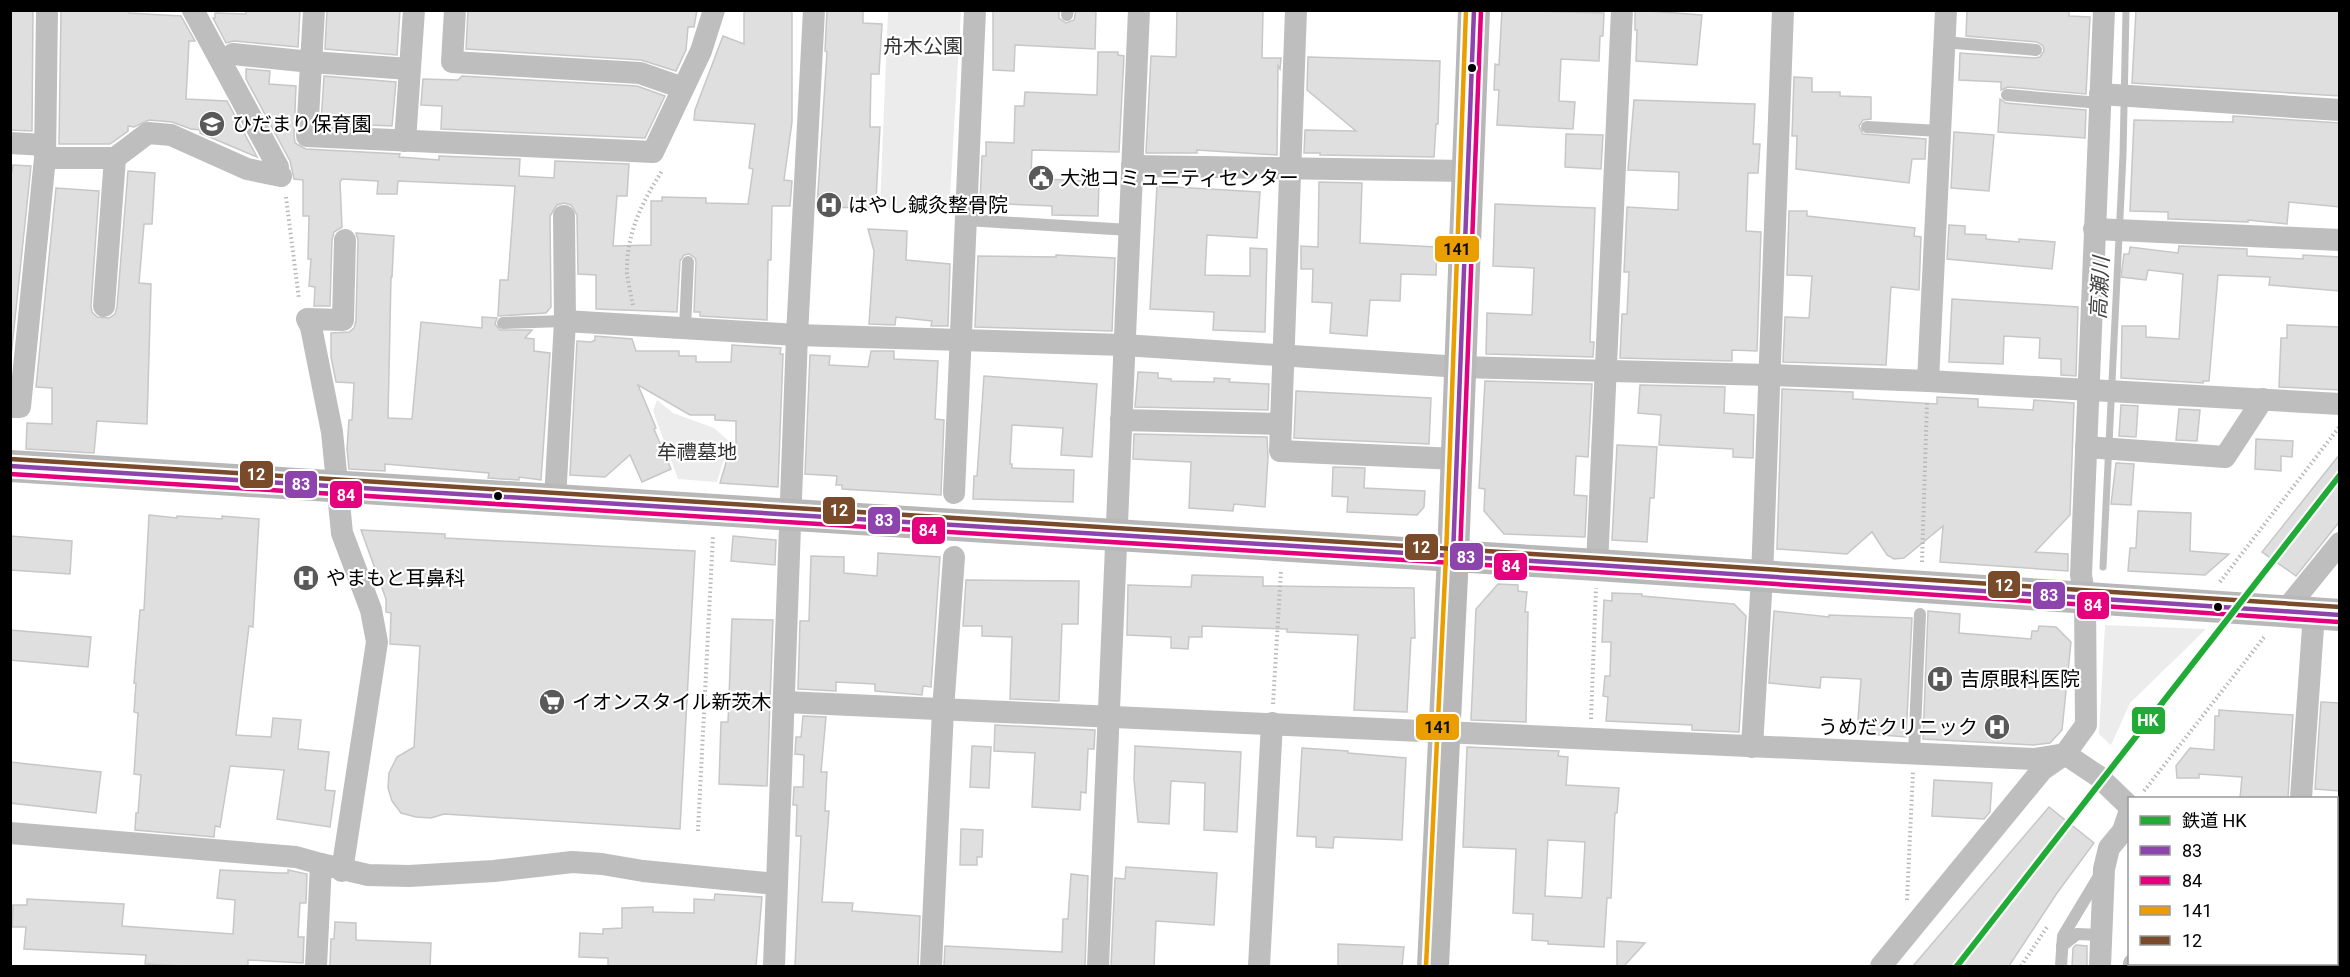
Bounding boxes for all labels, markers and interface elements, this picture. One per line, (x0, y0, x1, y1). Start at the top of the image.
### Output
park label: 舟木公園 (883, 34, 963, 58)
unlabelled marker (1466, 62, 1478, 74)
school or university icon: ひだまり保育園 (197, 109, 227, 139)
place label: ひだまり保育園 (232, 112, 372, 136)
public building icon: 大池コミュニティセンター (1026, 163, 1056, 193)
place label: 大池コミュニティセンター (1060, 166, 1299, 190)
hospital icon: はやし鍼灸整骨院 (814, 190, 844, 220)
place label: はやし鍼灸整骨院 (848, 193, 1008, 217)
line badge: 141 (1434, 235, 1480, 263)
text: 141 (1443, 240, 1471, 259)
water label: 高瀬川 (2086, 254, 2114, 320)
park label: 牟禮墓地 (657, 440, 737, 464)
line badge: 12 (239, 460, 274, 489)
text: 12 (247, 465, 265, 484)
line badge: 83 (284, 470, 318, 499)
text: 83 (292, 475, 310, 494)
line badge: 84 (329, 480, 363, 509)
text: 84 (337, 486, 355, 505)
unlabelled marker (492, 490, 504, 502)
line badge: 12 (822, 496, 856, 525)
text: 12 (830, 501, 848, 520)
line badge: 83 (867, 506, 901, 535)
text: 83 (875, 511, 893, 530)
line badge: 84 (911, 516, 946, 545)
text: 84 (919, 521, 937, 540)
line badge: 12 (1404, 533, 1439, 561)
text: 12 (1412, 538, 1430, 557)
line badge: 83 (1449, 542, 1484, 571)
text: 83 (1457, 548, 1475, 567)
line badge: 84 (1493, 552, 1528, 581)
text: 84 (1502, 557, 1520, 576)
hospital icon: やまもと耳鼻科 (291, 563, 321, 593)
place label: やまもと耳鼻科 (326, 566, 466, 590)
line badge: 12 (1987, 570, 2021, 599)
text: 12 (1995, 576, 2013, 595)
line badge: 83 (2032, 581, 2066, 610)
text: 83 (2040, 586, 2058, 605)
line badge: 84 (2076, 591, 2110, 620)
text: 84 (2084, 596, 2102, 615)
unlabelled marker (2212, 601, 2224, 613)
hospital icon: 吉原眼科医院 (1925, 664, 1955, 694)
place label: 吉原眼科医院 (1960, 667, 2080, 691)
supermarket icon: イオンスタイル新茨木 (537, 687, 567, 717)
place label: イオンスタイル新茨木 (572, 690, 772, 714)
line badge: HK (2131, 706, 2166, 735)
text: HK (2137, 711, 2160, 730)
hospital icon: うめだクリニック (1982, 712, 2012, 742)
line badge: 141 (1415, 713, 1460, 741)
place label: うめだクリニック (1818, 715, 1978, 739)
text: 141 (1424, 718, 1452, 737)
legend (2128, 797, 2338, 965)
text: 鉄道 HK (2182, 810, 2247, 831)
text: 83 (2182, 840, 2202, 861)
text: 84 (2182, 870, 2202, 891)
text: 141 (2182, 900, 2212, 921)
text: 12 (2182, 930, 2202, 951)

